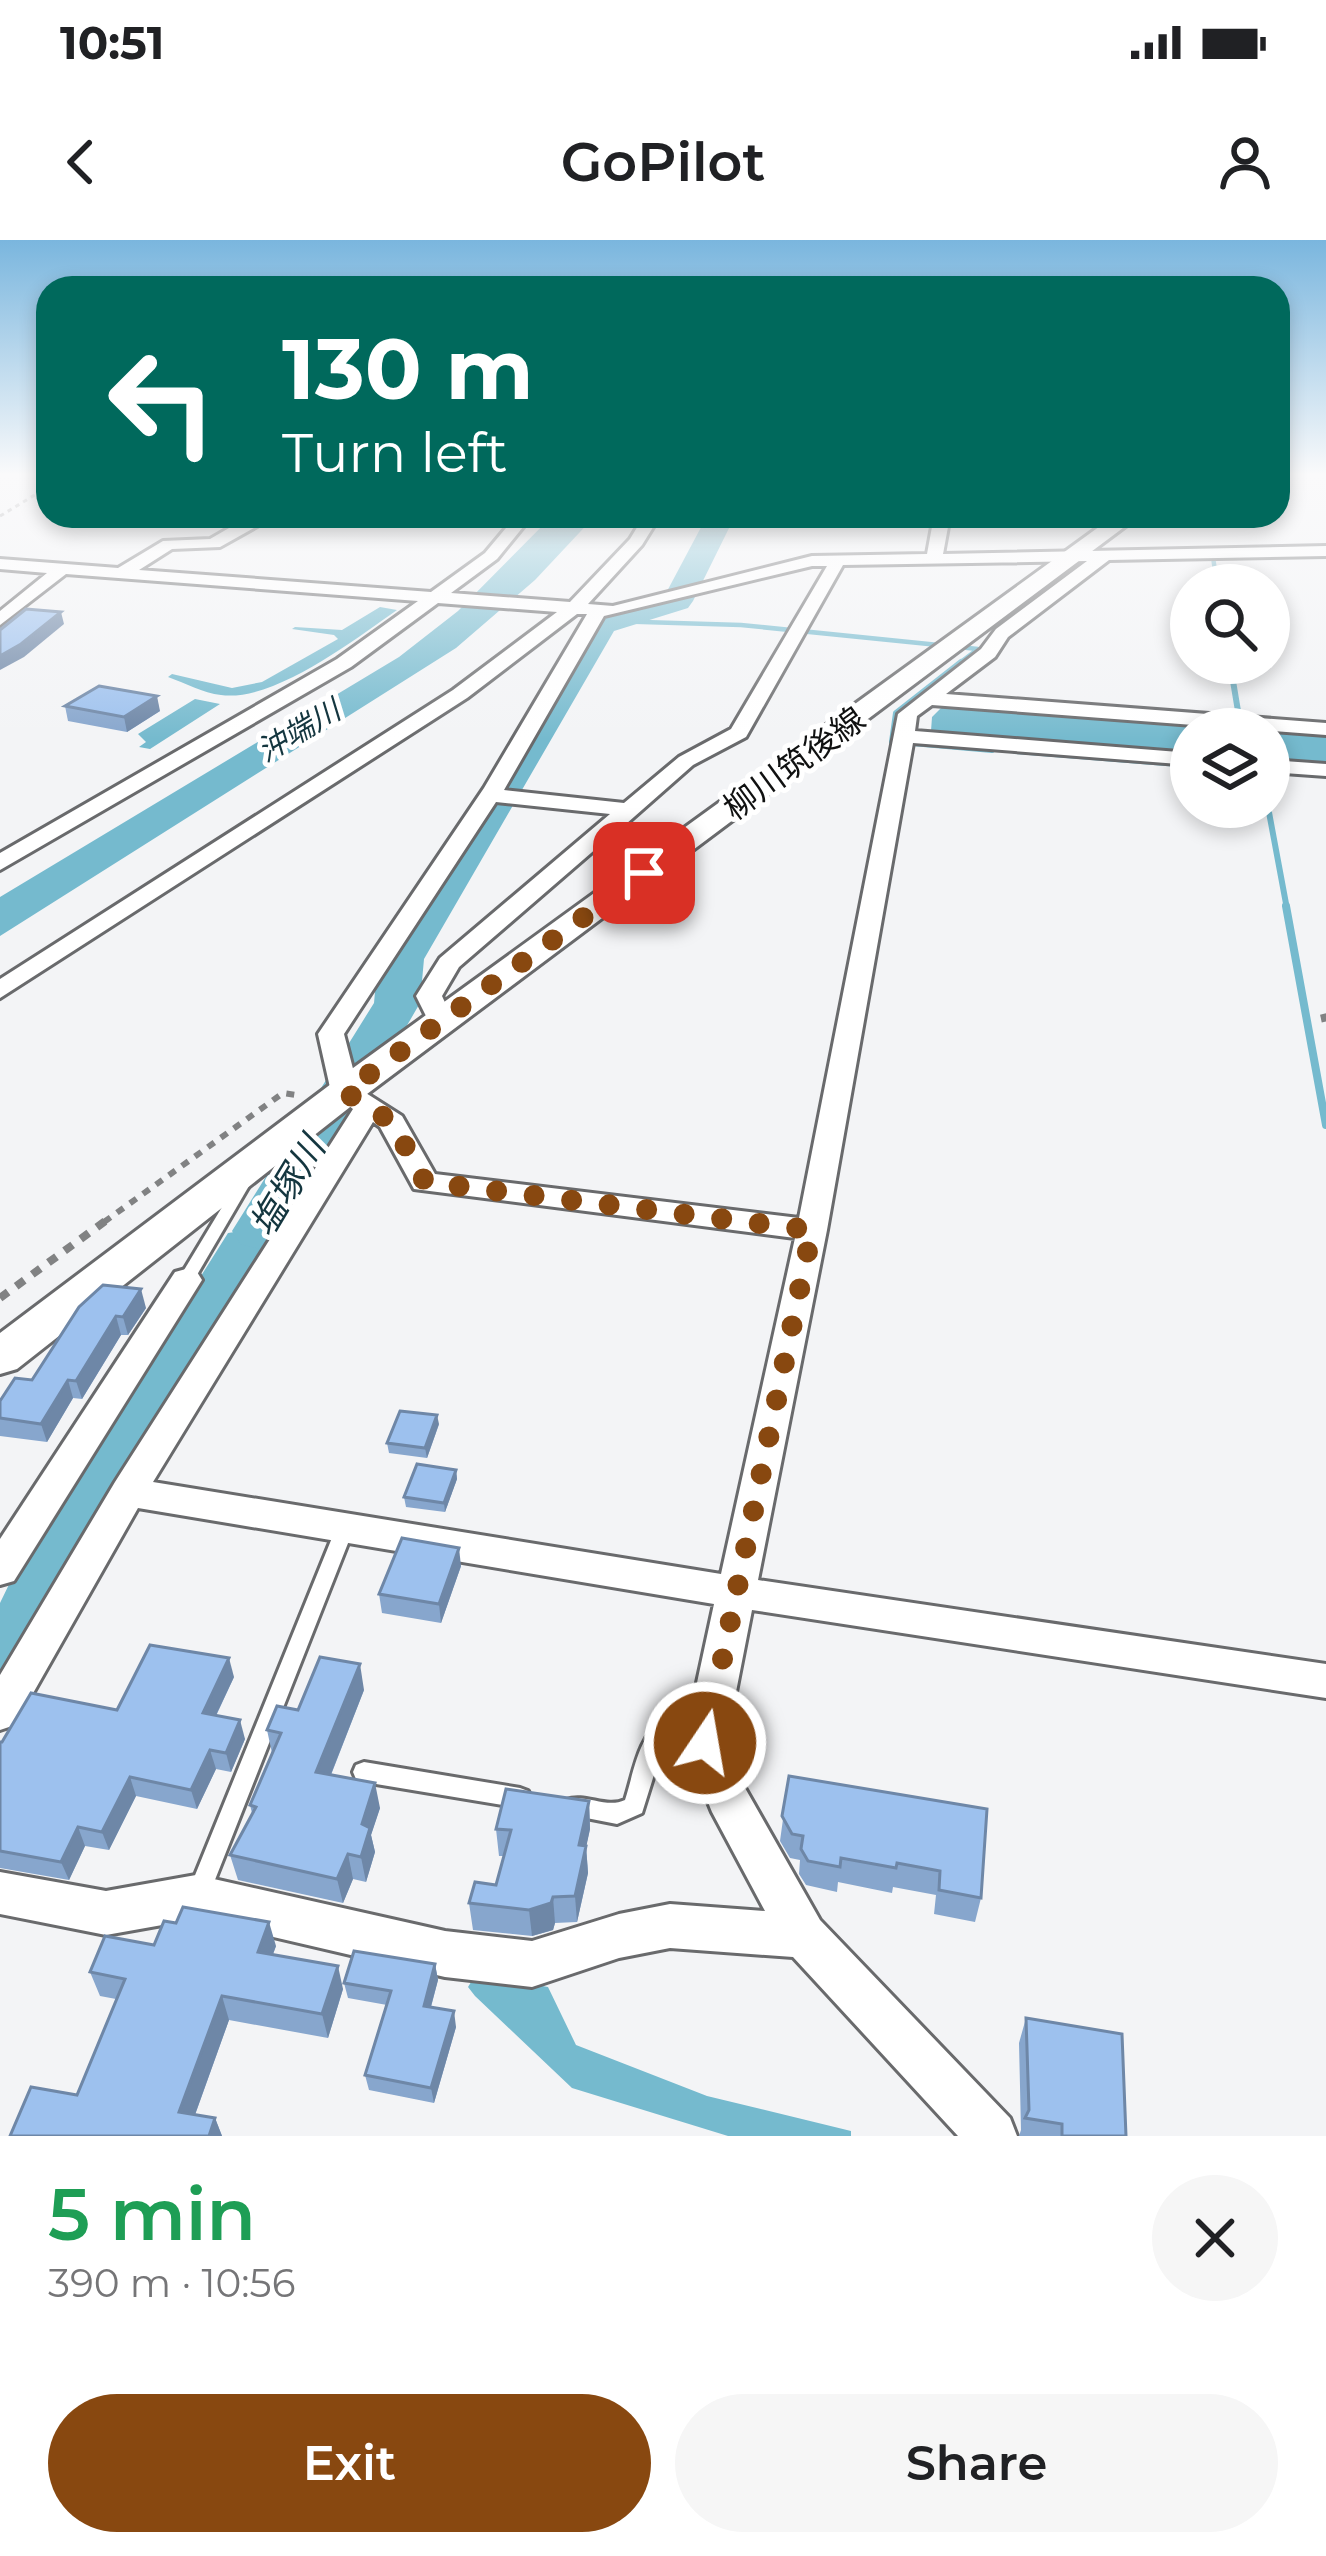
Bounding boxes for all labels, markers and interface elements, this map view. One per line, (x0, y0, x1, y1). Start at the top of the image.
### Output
text: 10:51 (60, 15, 164, 70)
icon: back (48, 129, 114, 195)
text: GoPilot (561, 129, 765, 195)
icon: person (1212, 129, 1278, 195)
text: 130 m (282, 318, 534, 420)
icon: left (84, 324, 240, 480)
text: Turn left (282, 420, 508, 486)
map controls (1170, 564, 1290, 828)
button: search (1170, 564, 1290, 684)
water label: 沖端川 (251, 690, 349, 770)
street label: 柳川筑後線 (716, 698, 872, 828)
button: layers (1170, 708, 1290, 828)
pin (593, 822, 695, 924)
icon: arrive (611, 840, 677, 906)
water label: 塩塚川 (240, 1125, 336, 1244)
position arrow (642, 1680, 768, 1806)
text: 5 min (48, 2170, 256, 2258)
button: close (1152, 2175, 1278, 2301)
text: 390 m · 10:56 (48, 2259, 295, 2307)
button: Exit (48, 2394, 651, 2532)
button: Share (675, 2394, 1278, 2532)

